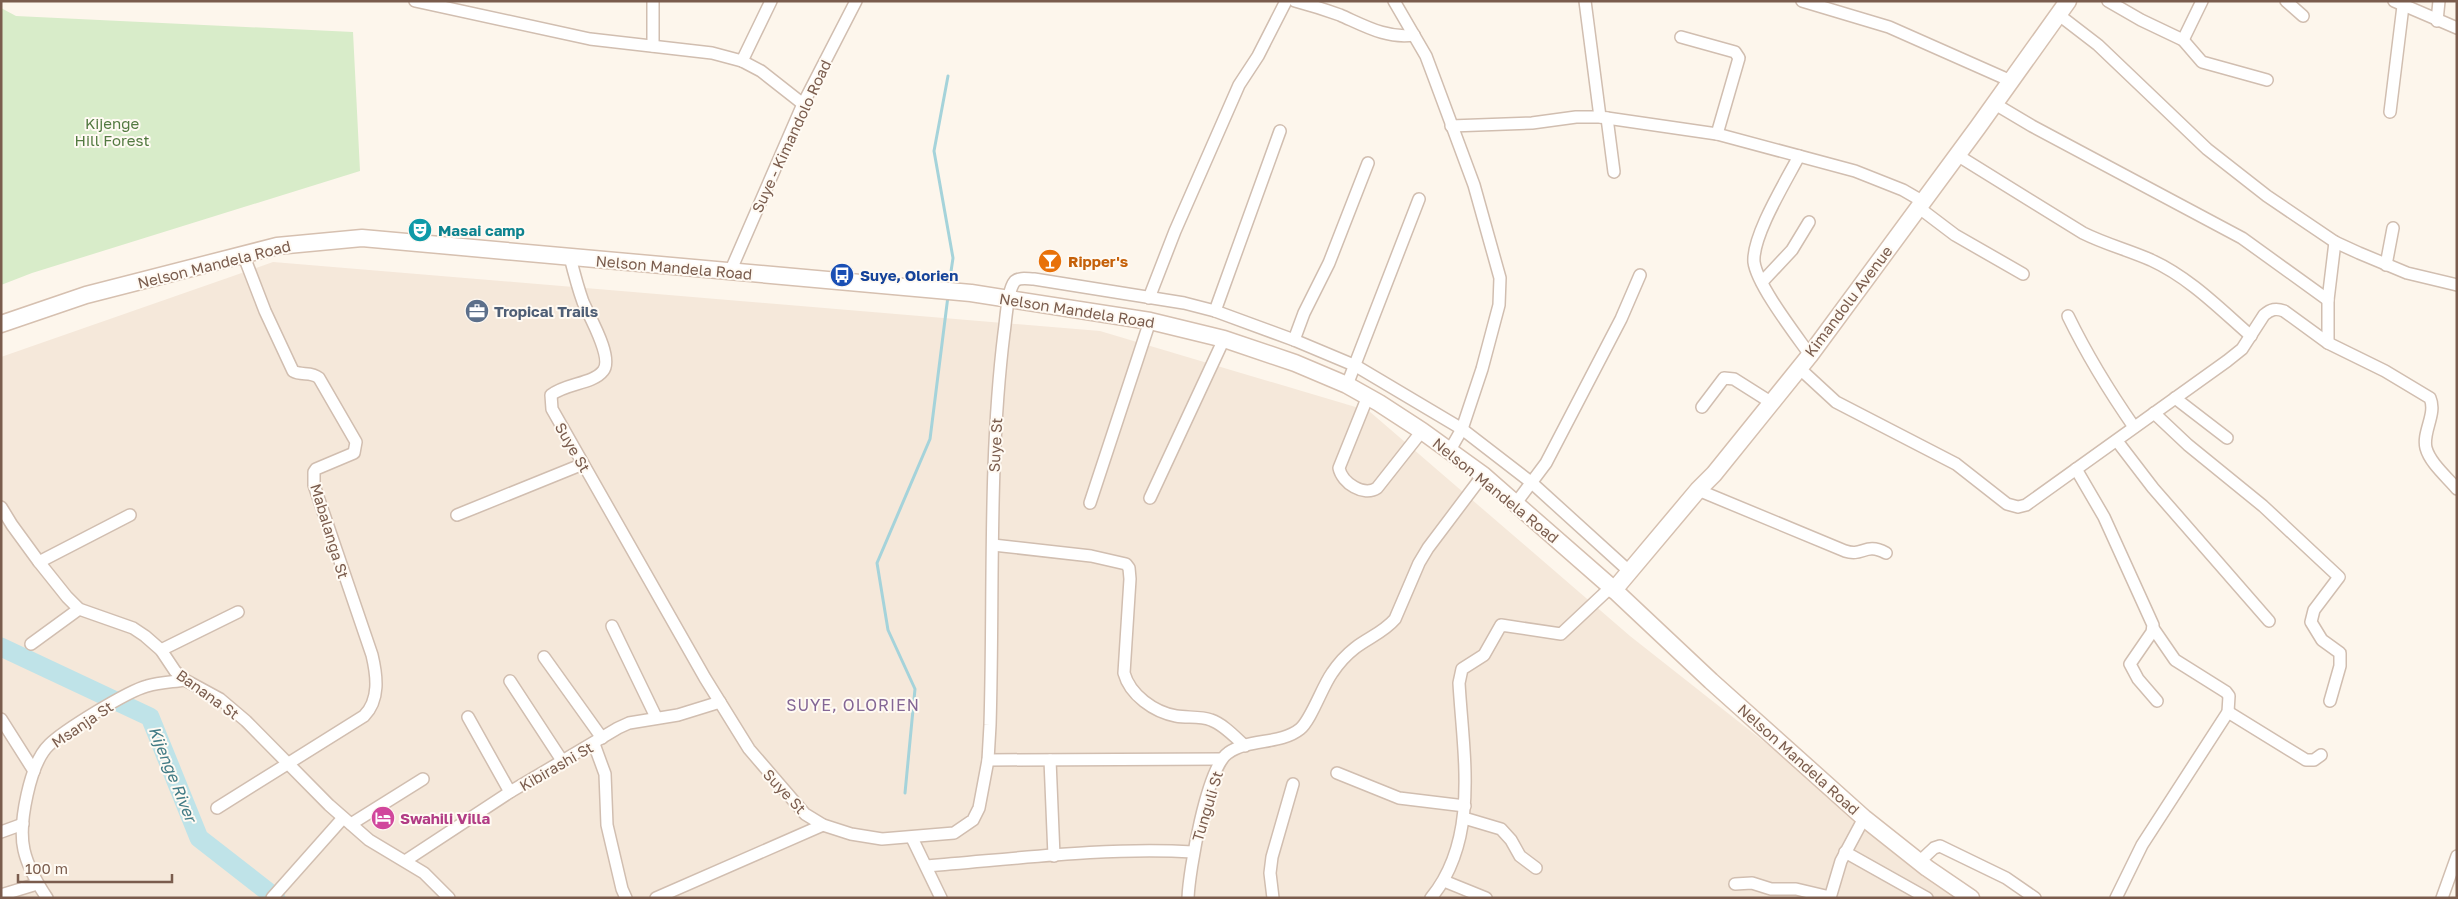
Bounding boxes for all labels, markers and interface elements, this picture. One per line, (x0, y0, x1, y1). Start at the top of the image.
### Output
street label: Suye - Kimandolo Road (748, 57, 834, 215)
park label: Kijenge Hill Forest (75, 114, 149, 149)
theatre icon: Masai camp (407, 217, 433, 243)
place label: Masai camp (438, 221, 525, 239)
street label: Nelson Mandela Road (136, 236, 292, 292)
street label: Kimandolu Avenue (1800, 242, 1896, 360)
bar icon: Ripper's (1037, 248, 1063, 274)
street label: Nelson Mandela Road (595, 251, 753, 283)
place label: Ripper's (1068, 252, 1128, 270)
bus stop icon: Suye, Olorien (829, 262, 855, 288)
place label: Suye, Olorien (860, 266, 958, 284)
street label: Nelson Mandela Road (998, 289, 1156, 331)
office icon: Tropical Trails (464, 298, 490, 324)
place label: Tropical Trails (494, 302, 598, 320)
street label: Suye St (985, 417, 1005, 473)
street label: Suye St (552, 419, 594, 475)
street label: Nelson Mandela Road (1429, 434, 1563, 546)
street label: Mabalanga St (307, 481, 353, 581)
street label: Banana St (173, 665, 243, 723)
district label: SUYE, OLORIEN (786, 695, 920, 715)
street label: Msanja St (48, 697, 116, 751)
street label: Nelson Mandela Road (1735, 700, 1863, 818)
water label: Kijenge River (145, 723, 202, 827)
street label: Kibirashi St (516, 738, 596, 794)
street label: Suye St (760, 765, 810, 817)
street label: Tunguli St (1188, 769, 1226, 843)
hotel icon: Swahili Villa (370, 805, 396, 831)
place label: Swahili Villa (400, 809, 491, 827)
scale bar (18, 852, 171, 884)
text: 100 m (25, 859, 68, 877)

